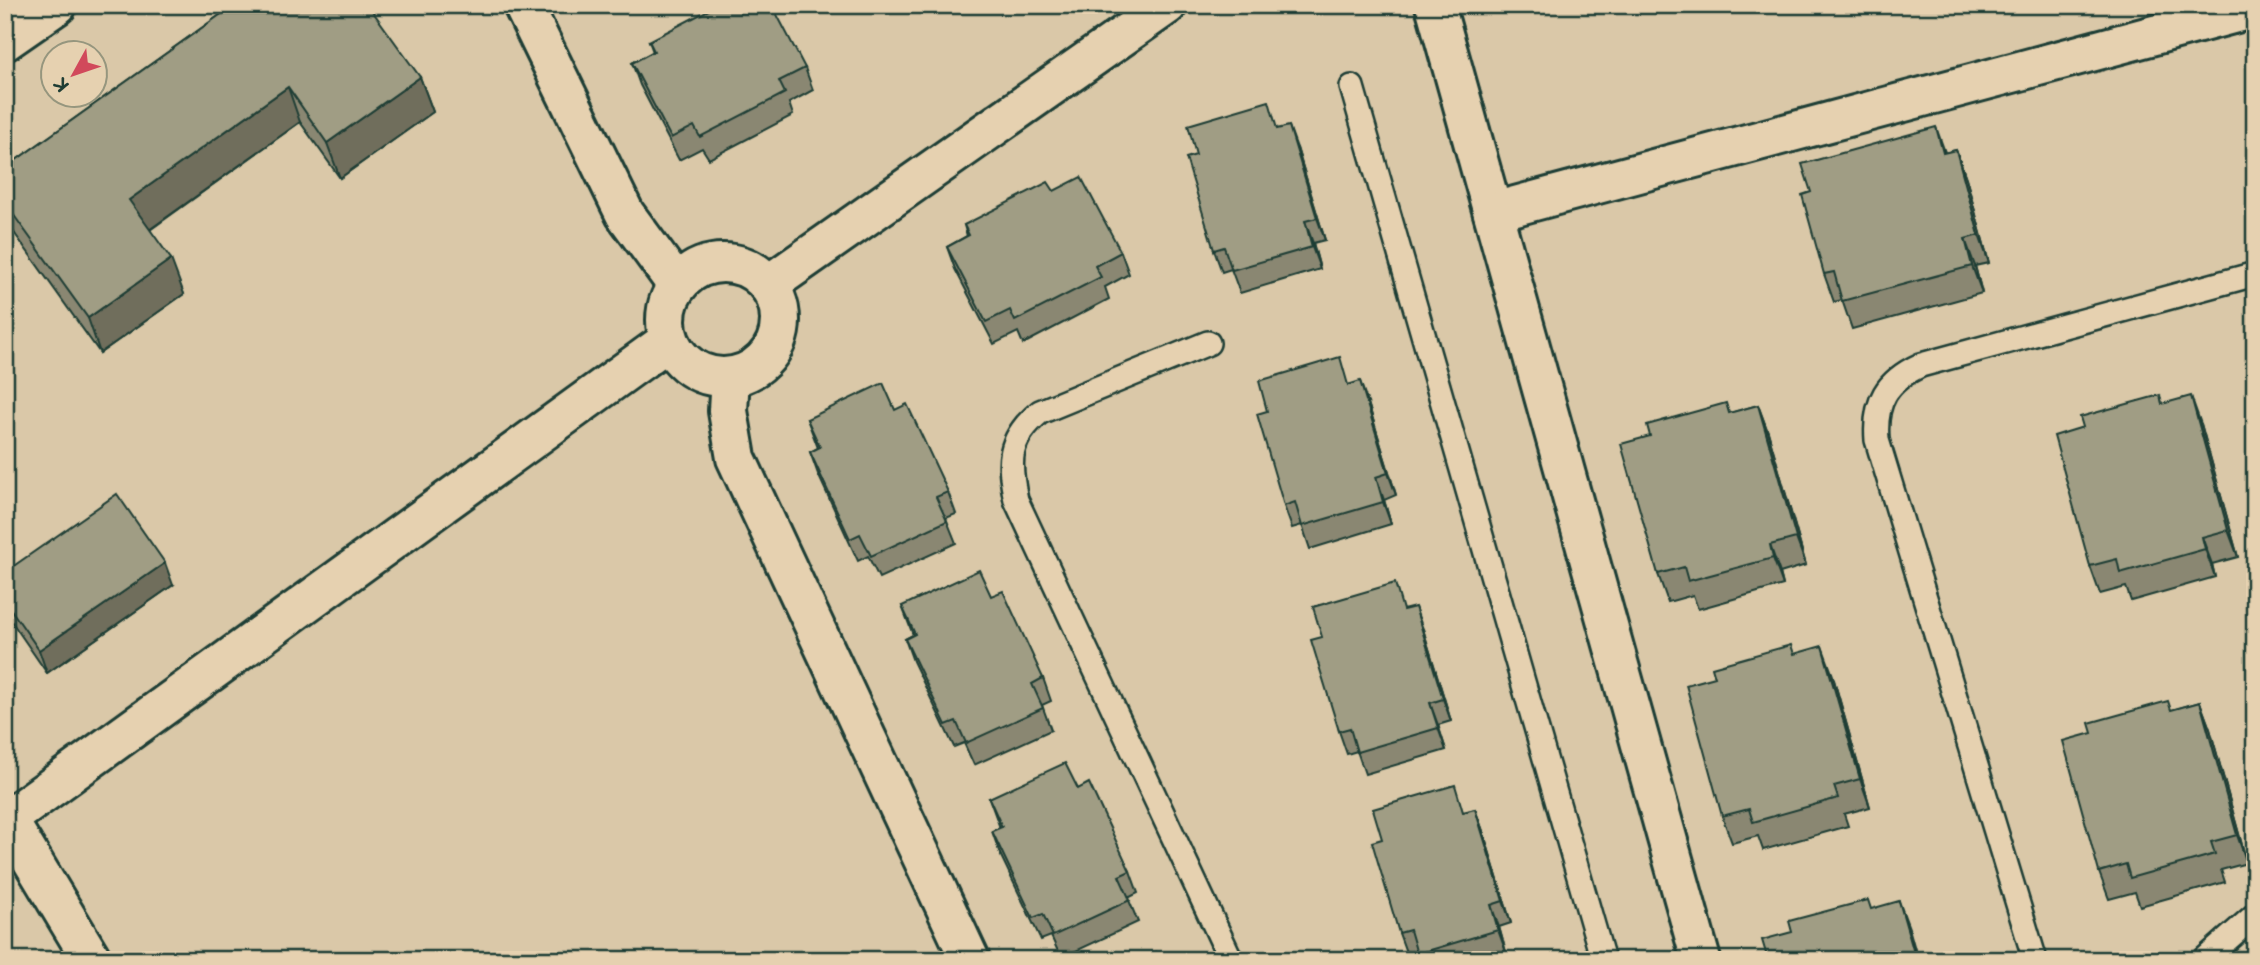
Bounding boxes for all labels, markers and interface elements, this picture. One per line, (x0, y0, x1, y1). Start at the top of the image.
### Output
north arrow (38, 38, 108, 108)
text: K (47, 72, 74, 98)

